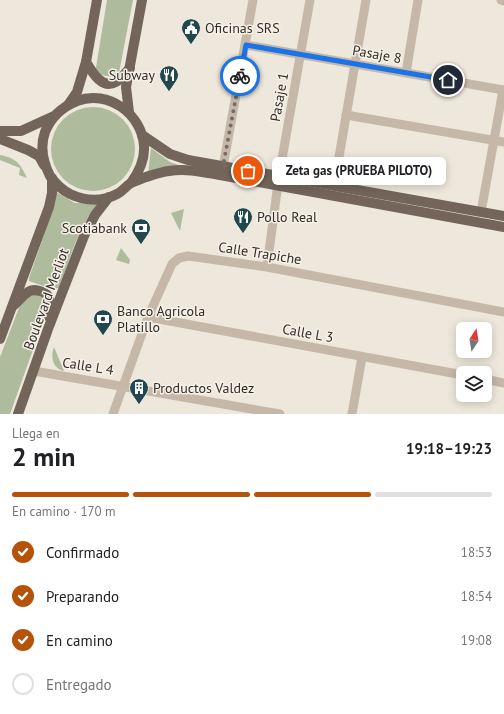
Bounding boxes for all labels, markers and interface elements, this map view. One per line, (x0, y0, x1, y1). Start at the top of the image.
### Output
public building icon: Oficinas SRS (180, 17, 202, 45)
place label: Oficinas SRS (205, 19, 280, 37)
street label: Pasaje 8 (351, 41, 403, 67)
courier (220, 56, 260, 96)
pin (431, 63, 465, 97)
restaurant icon: Subway (158, 64, 180, 92)
icon: bike (229, 65, 251, 87)
place label: Subway (109, 66, 155, 84)
icon: home (437, 69, 459, 91)
street label: Pasaje 1 (266, 71, 292, 123)
pin (231, 154, 265, 188)
callout: Zeta gas (PRUEBA PILOTO) (272, 157, 446, 185)
icon: bag (237, 160, 259, 182)
text: Zeta gas (PRUEBA PILOTO) (286, 162, 432, 179)
restaurant icon: Pollo Real (232, 206, 254, 234)
place label: Pollo Real (257, 208, 317, 226)
bank icon: Scotiabank (130, 217, 152, 245)
place label: Scotiabank (62, 219, 127, 237)
street label: Calle Trapiche (217, 238, 303, 268)
street label: Boulevard Merliot (19, 245, 73, 352)
place label: Banco Agricola Platillo (117, 302, 205, 336)
bank icon: Banco Agricola Platillo (92, 308, 114, 336)
street label: Calle L 3 (281, 320, 335, 346)
north arrow (456, 322, 492, 358)
map controls (456, 322, 492, 402)
street label: Calle L 4 (61, 353, 115, 379)
button: layers (456, 366, 492, 402)
building icon: Productos Valdez (128, 377, 150, 405)
place label: Productos Valdez (153, 379, 254, 397)
text: Llega en (12, 425, 60, 442)
text: 19:18–19:23 (406, 439, 492, 458)
text: 2 min (12, 440, 75, 473)
text: En camino · 170 m (12, 503, 116, 520)
icon: check (12, 541, 34, 563)
text: Confirmado (46, 543, 119, 562)
text: 18:53 (461, 544, 492, 561)
icon: check (12, 585, 34, 607)
text: Preparando (46, 587, 119, 606)
text: 18:54 (461, 588, 492, 605)
icon: check (12, 629, 34, 651)
text: En camino (46, 631, 113, 650)
text: 19:08 (461, 632, 492, 649)
text: Entregado (46, 675, 112, 694)

